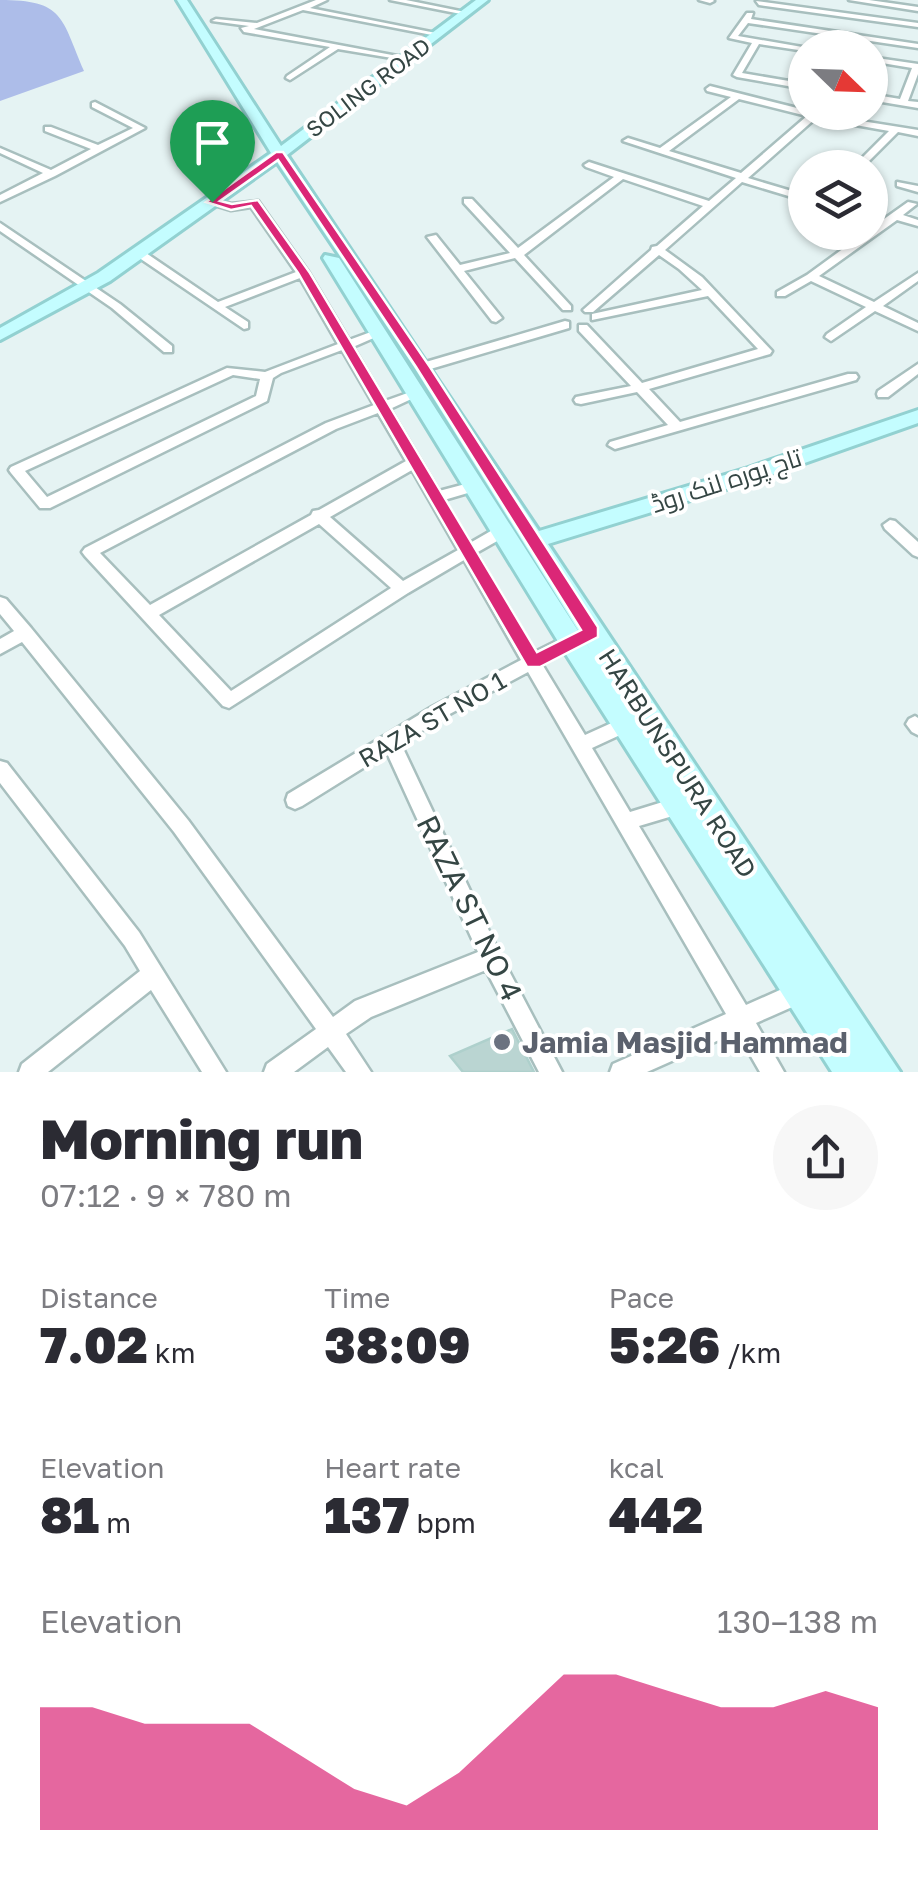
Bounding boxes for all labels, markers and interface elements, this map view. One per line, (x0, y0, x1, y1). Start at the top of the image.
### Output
north arrow (788, 30, 888, 130)
map controls (788, 30, 888, 250)
street label: SOLING ROAD (301, 32, 435, 142)
pin (170, 100, 255, 203)
icon: arrive (185, 115, 240, 170)
button: layers (788, 150, 888, 250)
street label: تاج پورہ لنک روڈ (647, 441, 806, 521)
street label: HARBUNSPURA ROAD (592, 643, 764, 883)
street label: RAZA ST NO 1 (353, 664, 511, 774)
street label: RAZA ST NO 4 (410, 809, 530, 1007)
place label: Jamia Masjid Hammad (522, 1024, 848, 1060)
marker: Jamia Masjid Hammad (491, 1031, 513, 1053)
text: Morning run (40, 1105, 363, 1171)
button: share (773, 1105, 878, 1210)
text: 07:12 · 9 × 780 m (40, 1176, 292, 1214)
text: Distance (40, 1281, 158, 1314)
text: Time (324, 1281, 390, 1314)
text: Pace (609, 1281, 674, 1314)
text: 7.02 (40, 1314, 148, 1374)
text: 38:09 (324, 1314, 471, 1374)
text: 5:26 (609, 1314, 720, 1374)
text: km (148, 1336, 195, 1369)
text: /km (720, 1336, 781, 1369)
text: Elevation (40, 1451, 165, 1484)
text: Heart rate (324, 1451, 461, 1484)
text: kcal (609, 1451, 664, 1484)
text: 81 (40, 1484, 99, 1544)
text: 137 (324, 1484, 410, 1544)
text: 442 (609, 1484, 703, 1544)
text: m (99, 1506, 131, 1539)
text: bpm (410, 1506, 476, 1539)
text: Elevation (40, 1602, 182, 1640)
text: 130–138 m (717, 1602, 878, 1640)

